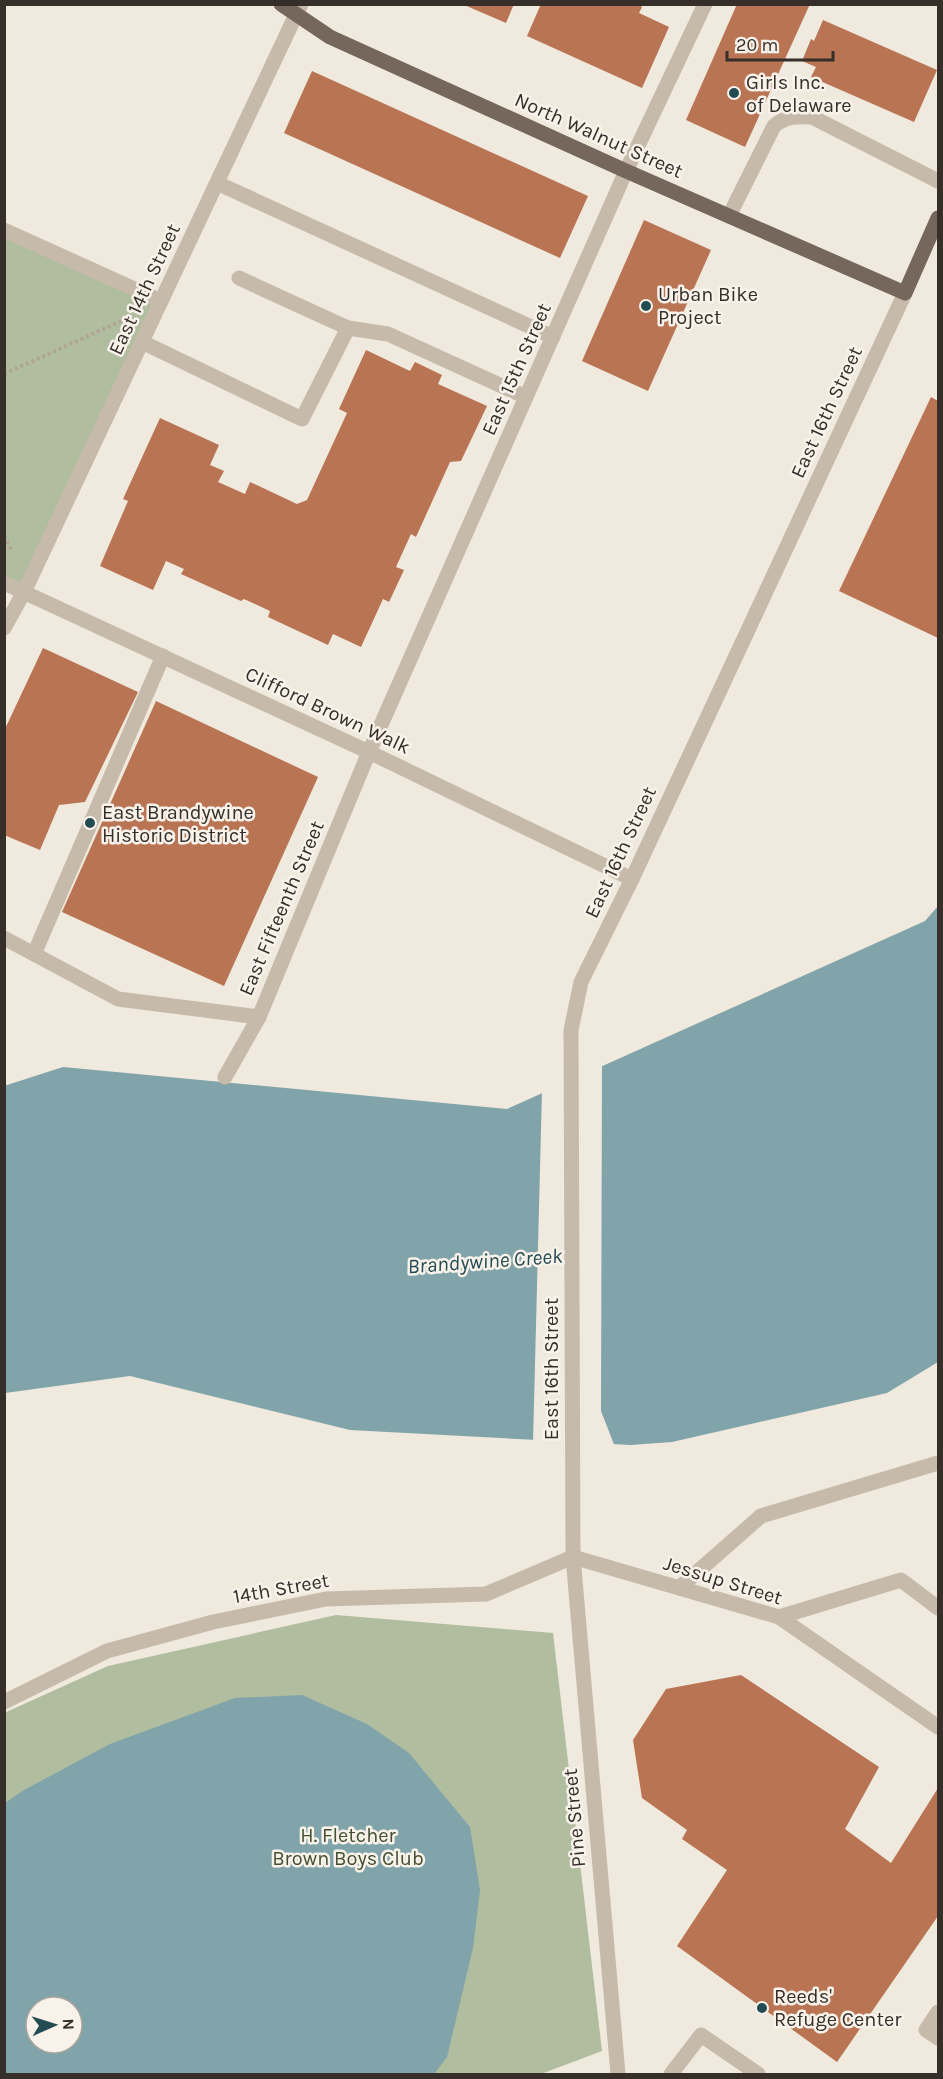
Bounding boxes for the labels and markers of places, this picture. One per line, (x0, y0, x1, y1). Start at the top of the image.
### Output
place label: Girls Inc. of Delaware (746, 71, 852, 117)
marker: Girls Inc. of Delaware (727, 86, 741, 100)
place label: Urban Bike Project (658, 283, 758, 329)
marker: Urban Bike Project (639, 299, 653, 313)
place label: East Brandywine Historic District (102, 801, 254, 847)
marker: East Brandywine Historic District (83, 816, 97, 830)
place label: Reeds' Refuge Center (774, 1985, 902, 2031)
marker: Reeds' Refuge Center (755, 2001, 769, 2015)

